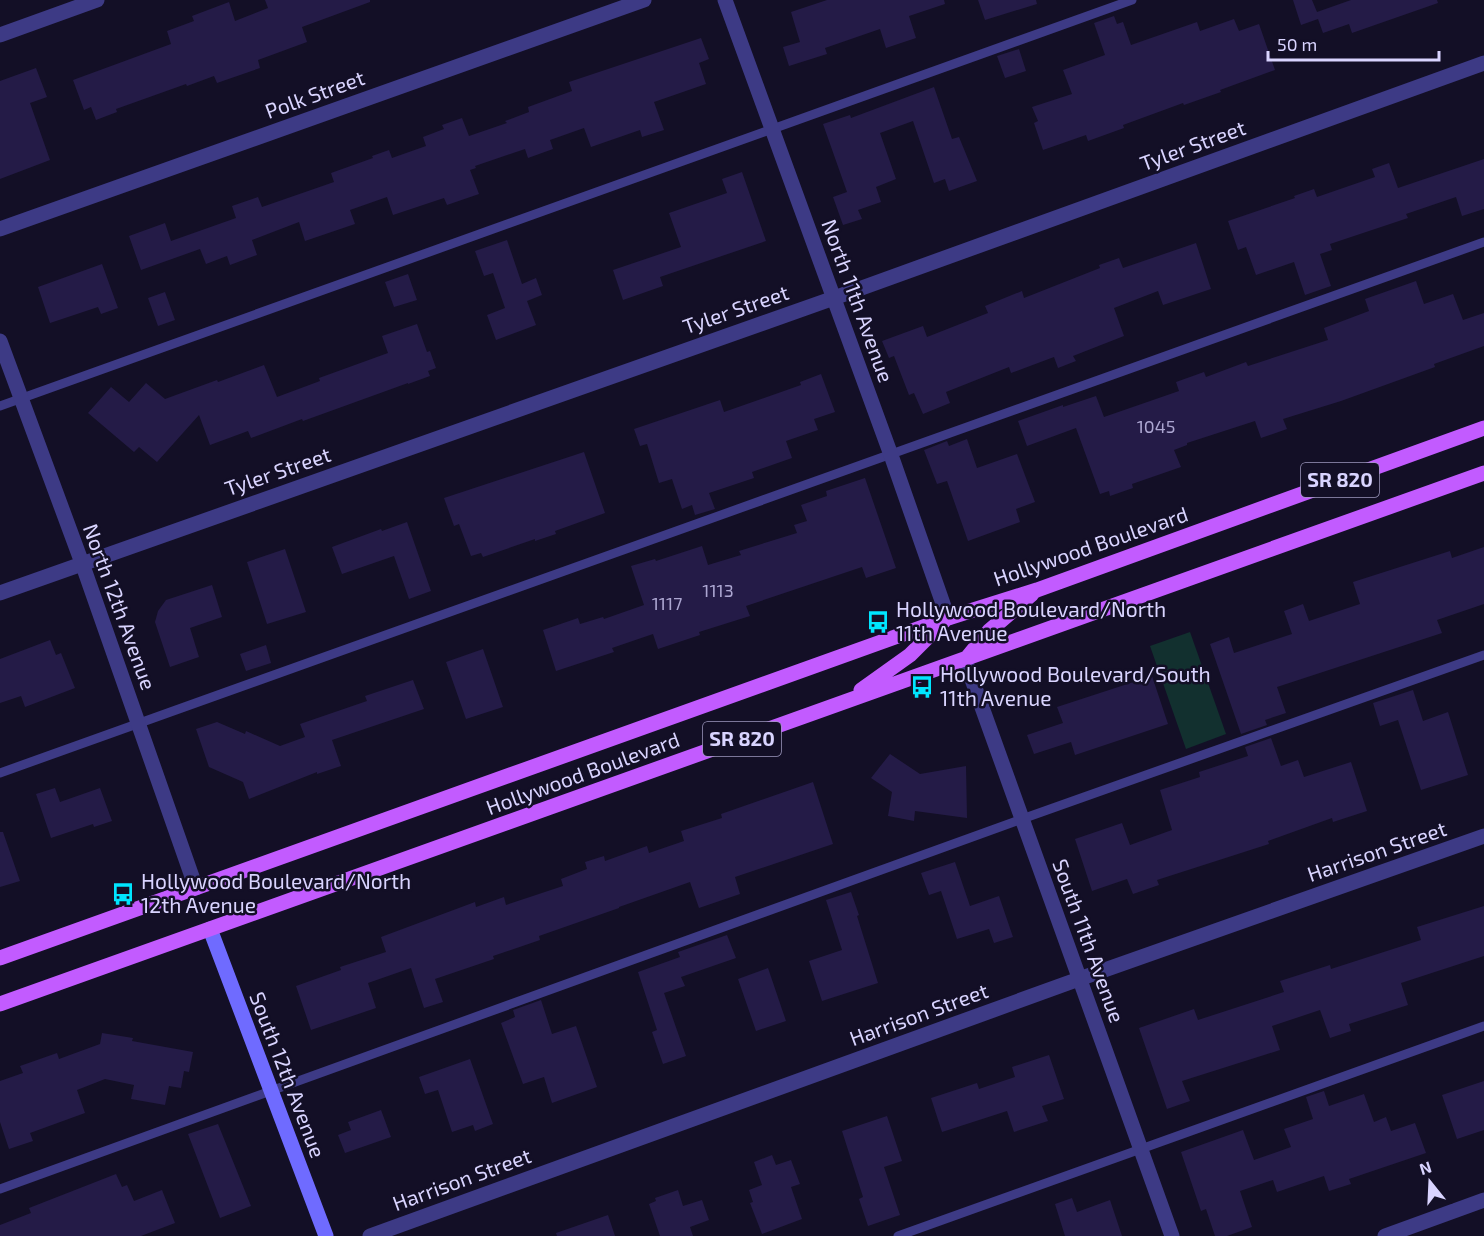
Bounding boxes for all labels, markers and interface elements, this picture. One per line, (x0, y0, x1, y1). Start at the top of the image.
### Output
scale bar (1268, 24, 1439, 62)
text: 50 m (1277, 33, 1317, 55)
street label: Polk Street (261, 64, 368, 123)
street label: Tyler Street (1136, 114, 1249, 175)
street label: North 11th Avenue (817, 216, 899, 385)
street label: Tyler Street (679, 279, 792, 338)
house number: 1045 (1137, 415, 1175, 437)
street label: Tyler Street (221, 441, 334, 500)
road number: SR 820 (1301, 463, 1379, 497)
street label: Hollywood Boulevard (990, 501, 1191, 591)
street label: North 12th Avenue (79, 520, 162, 693)
house number: 1113 (702, 579, 734, 601)
house number: 1117 (652, 592, 682, 614)
place label: Hollywood Boulevard/North 11th Avenue (896, 596, 1166, 645)
bus stop icon: Hollywood Boulevard/North 11th Avenue (865, 609, 891, 635)
place label: Hollywood Boulevard/South 11th Avenue (940, 661, 1211, 710)
bus stop icon: Hollywood Boulevard/South 11th Avenue (909, 674, 935, 700)
road number: SR 820 (703, 722, 781, 756)
street label: Hollywood Boulevard (482, 726, 683, 819)
street label: Harrison Street (1304, 815, 1449, 886)
street label: South 11th Avenue (1048, 855, 1131, 1026)
place label: Hollywood Boulevard/North 12th Avenue (141, 868, 411, 917)
bus stop icon: Hollywood Boulevard/North 12th Avenue (110, 881, 136, 907)
street label: Harrison Street (846, 977, 991, 1050)
street label: South 12th Avenue (245, 988, 332, 1161)
street label: Harrison Street (389, 1142, 534, 1215)
north arrow (1400, 1152, 1460, 1212)
text: N (1417, 1156, 1434, 1178)

